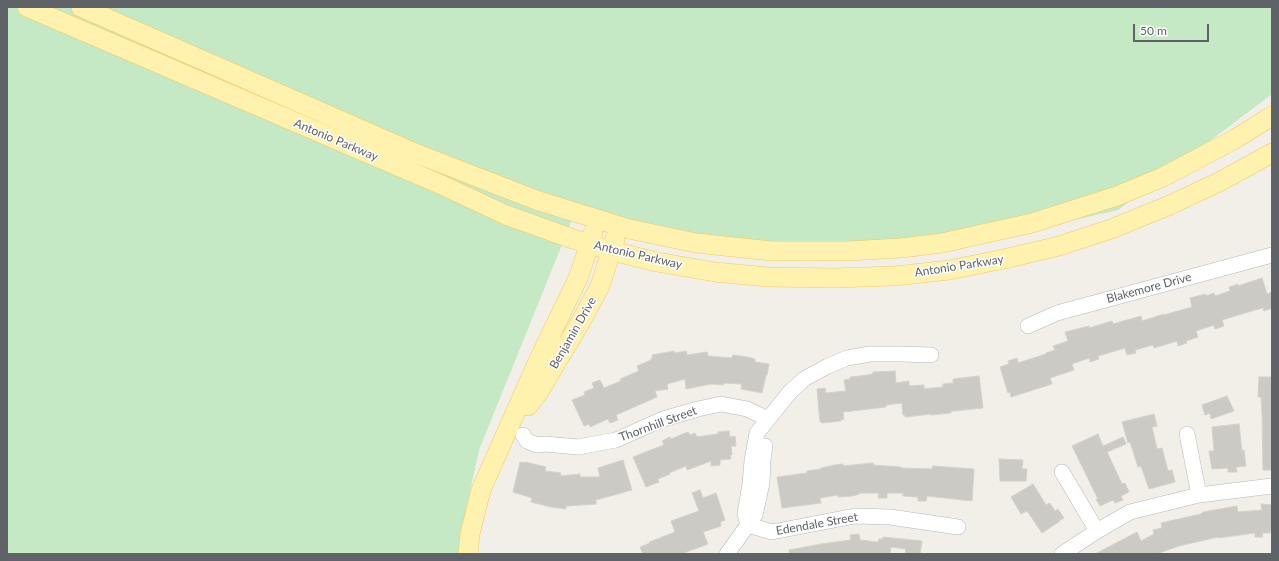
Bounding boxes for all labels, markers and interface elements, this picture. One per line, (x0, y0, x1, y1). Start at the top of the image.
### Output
scale bar (1135, 16, 1211, 42)
text: 50 m (1140, 23, 1167, 38)
street label: Antonio Parkway (292, 116, 380, 164)
street label: Antonio Parkway (593, 238, 683, 272)
street label: Antonio Parkway (913, 252, 1005, 280)
street label: Blakemore Drive (1105, 270, 1193, 306)
street label: Benjamin Drive (547, 294, 599, 372)
street label: Thornhill Street (617, 403, 699, 445)
street label: Edendale Street (775, 510, 859, 538)

